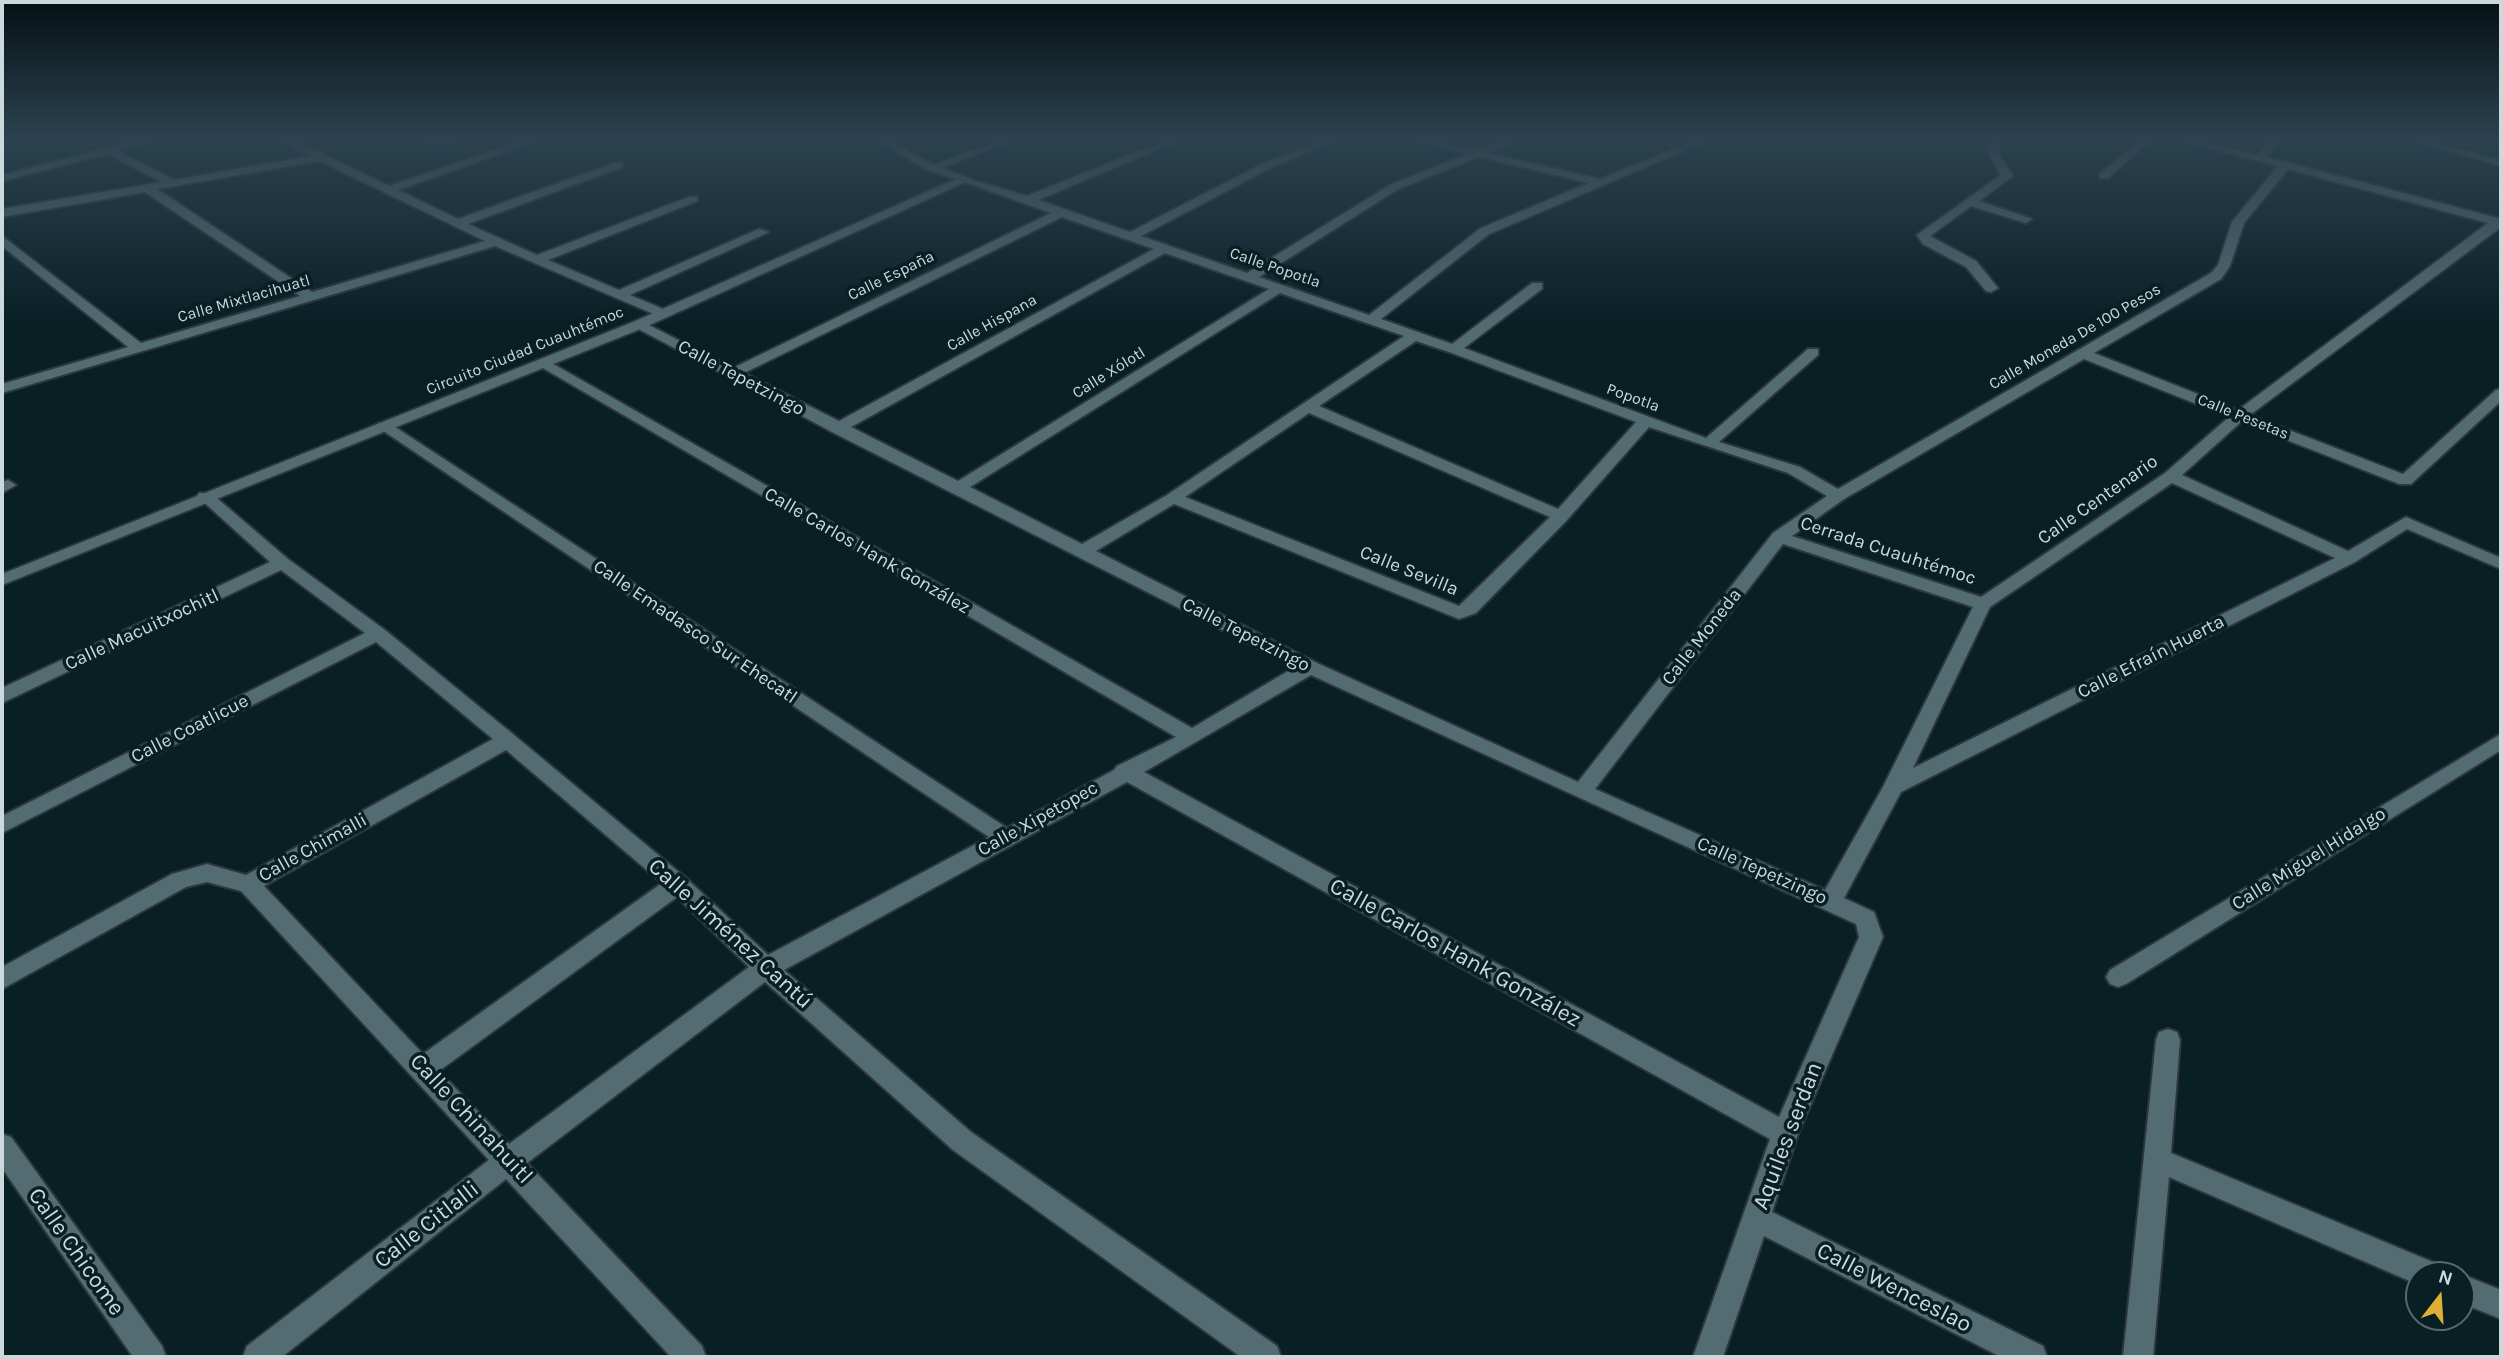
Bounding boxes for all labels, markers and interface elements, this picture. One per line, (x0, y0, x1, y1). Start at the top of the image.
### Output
street label: Calle Popotla (1227, 244, 1323, 292)
street label: Calle España (845, 247, 937, 305)
street label: Calle Mixtlacihuatl (175, 271, 313, 327)
street label: Calle Moneda De 100 Pesos (1986, 280, 2164, 394)
street label: Calle Hispana (944, 290, 1040, 356)
street label: Circuito Ciudad Cuauhtémoc (423, 303, 627, 399)
street label: Calle Tepetzingo (674, 335, 808, 421)
street label: Calle Xólotl (1069, 343, 1149, 403)
street label: Popotla (1604, 380, 1662, 416)
street label: Calle Pesetas (2195, 390, 2291, 444)
street label: Calle Centenario (2033, 450, 2163, 550)
street label: Calle Carlos Hank González (760, 483, 974, 619)
street label: Cerrada Cuauhtémoc (1797, 512, 1979, 590)
street label: Calle Sevilla (1356, 541, 1462, 601)
street label: Calle Emadasco Sur Ehecatl (589, 555, 801, 709)
street label: Calle Macuitxochitl (61, 584, 223, 676)
street label: Calle Moneda (1657, 584, 1747, 690)
street label: Calle Tepetzingo (1178, 593, 1314, 677)
street label: Calle Efraín Huerta (2074, 610, 2228, 704)
street label: Calle Coatlicue (127, 690, 253, 768)
street label: Calle Xipetopec (974, 777, 1102, 861)
street label: Calle Miguel Hidalgo (2228, 802, 2390, 916)
street label: Calle Chimalli (255, 809, 371, 887)
street label: Calle Tepetzingo (1693, 832, 1831, 910)
street label: Calle Jiménez Cantú (642, 853, 818, 1015)
street label: Calle Carlos Hank González (1325, 872, 1585, 1034)
street label: Calle Chinahuitl (404, 1048, 538, 1190)
street label: Aquiles serdan (1747, 1058, 1829, 1214)
street label: Calle Citlalli (369, 1176, 485, 1274)
street label: Calle Chicome (22, 1183, 130, 1321)
street label: Calle Wenceslao (1812, 1237, 1976, 1339)
north arrow (2405, 1261, 2475, 1331)
text: N (2436, 1265, 2455, 1290)

